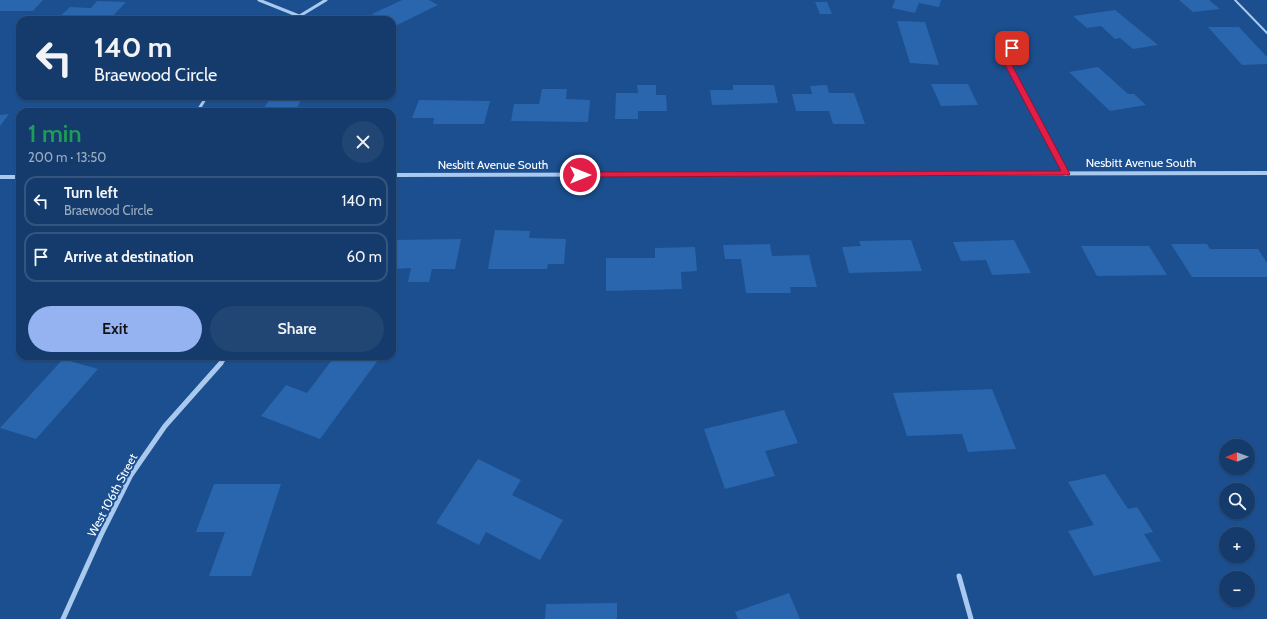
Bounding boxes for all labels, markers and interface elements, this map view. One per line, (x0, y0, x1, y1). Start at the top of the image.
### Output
text: 140 m (94, 30, 172, 64)
pin (995, 31, 1029, 65)
icon: left (28, 32, 80, 84)
icon: arrive (1001, 37, 1023, 59)
text: Braewood Circle (94, 64, 217, 86)
text: 1 min (28, 119, 82, 148)
button: close (342, 121, 384, 163)
text: 200 m · 13:50 (28, 149, 106, 165)
position arrow (559, 154, 601, 196)
street label: Nesbitt Avenue South (1086, 155, 1196, 170)
street label: Nesbitt Avenue South (438, 157, 548, 172)
text: Turn left (64, 184, 118, 202)
icon: left (30, 190, 52, 212)
text: 140 m (341, 192, 382, 210)
text: Braewood Circle (64, 202, 153, 218)
icon: arrive (30, 246, 52, 268)
text: Arrive at destination (64, 248, 194, 266)
text: 60 m (346, 248, 382, 266)
button: Exit (28, 306, 202, 352)
button: Share (210, 306, 384, 352)
north arrow (1219, 439, 1255, 475)
map controls (1219, 439, 1255, 607)
street label: West 106th Street (84, 451, 140, 539)
button: search (1219, 483, 1255, 519)
button: + (1219, 527, 1255, 563)
button: − (1219, 571, 1255, 607)

